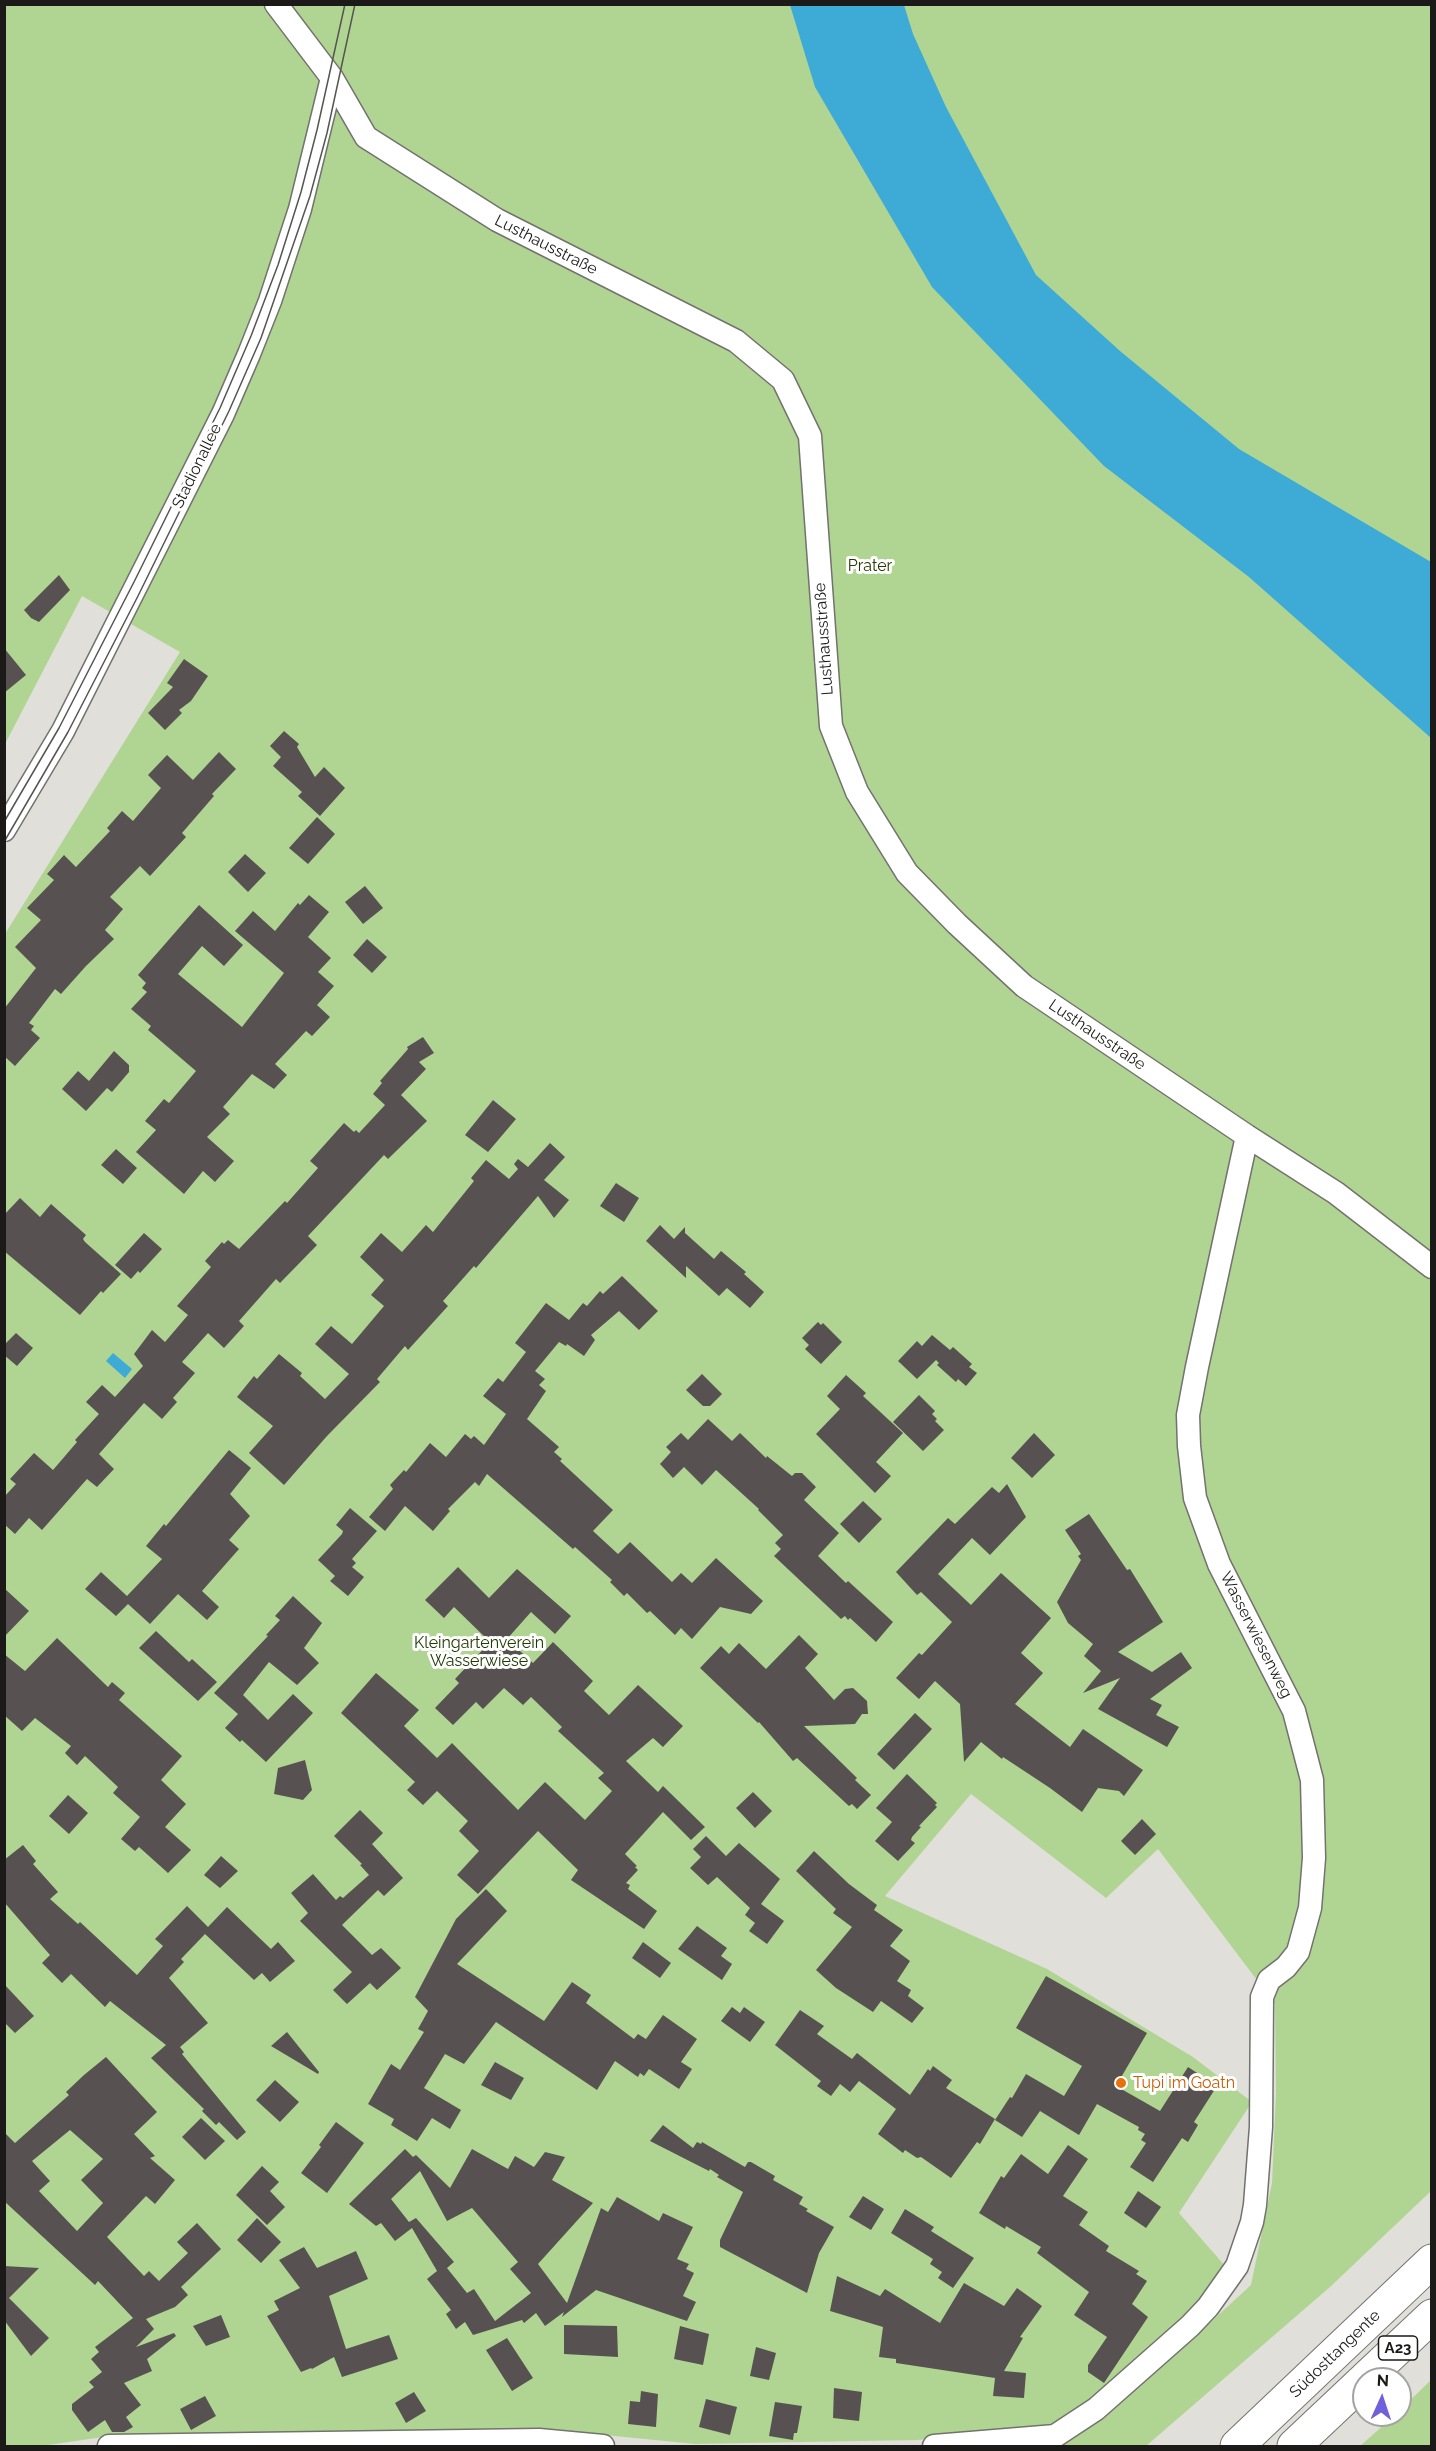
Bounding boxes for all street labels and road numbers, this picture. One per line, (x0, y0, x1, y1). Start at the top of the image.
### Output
street label: Lusthausstraße (491, 211, 601, 279)
street label: Stadionallee (168, 420, 226, 512)
street label: Lusthausstraße (810, 582, 838, 696)
street label: Lusthausstraße (1045, 996, 1149, 1074)
street label: Wasserwiesenweg (1216, 1569, 1296, 1701)
street label: Südosttangente (1286, 2306, 1384, 2402)
road number: A23 (1378, 2336, 1418, 2360)

